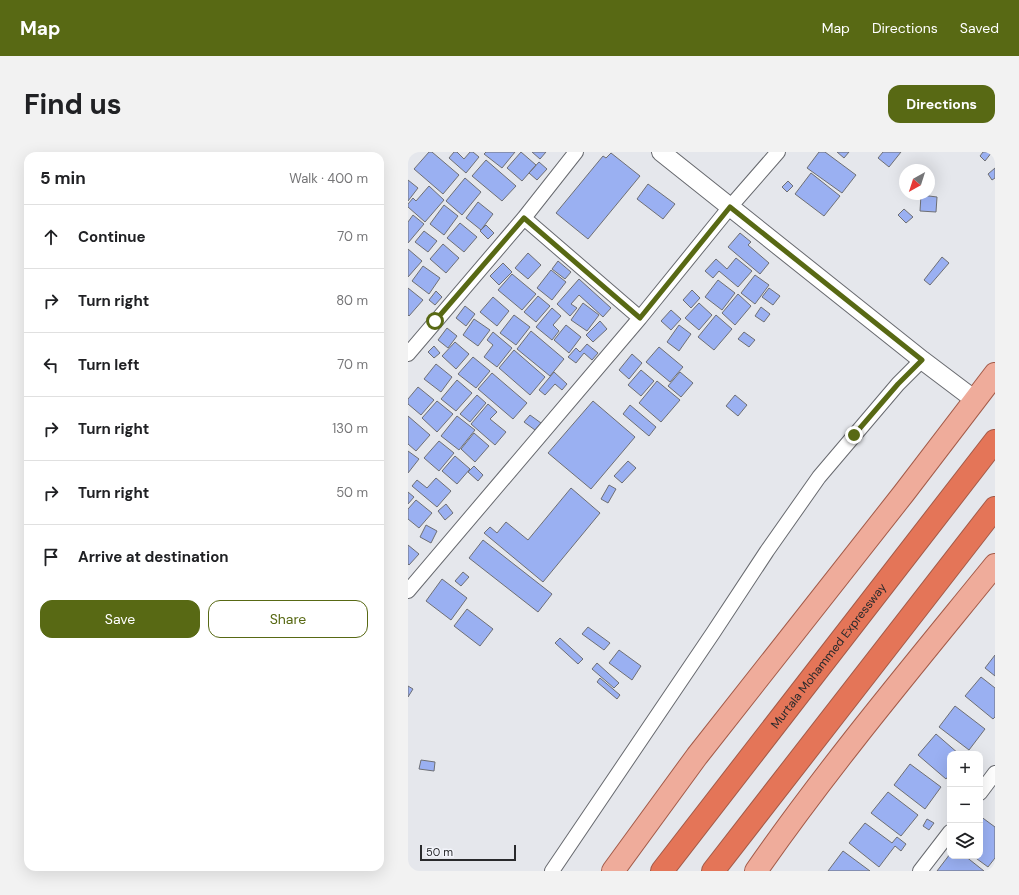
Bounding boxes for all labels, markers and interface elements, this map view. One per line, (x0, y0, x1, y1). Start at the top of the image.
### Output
text: Map (20, 16, 60, 41)
text: Map (822, 19, 850, 37)
text: Directions (872, 19, 938, 37)
text: Saved (960, 19, 999, 37)
button: Directions (888, 85, 995, 123)
text: Find us (24, 86, 122, 123)
north arrow (899, 164, 935, 200)
text: 5 min (40, 167, 86, 189)
text: Walk · 400 m (289, 170, 368, 187)
icon: ahead (40, 226, 62, 248)
text: Continue (78, 227, 146, 247)
text: 70 m (337, 228, 368, 245)
icon: right (40, 290, 62, 312)
text: Turn right (78, 291, 149, 311)
text: 80 m (336, 292, 368, 309)
route start (426, 312, 444, 330)
icon: left (40, 354, 62, 376)
text: Turn left (78, 355, 139, 375)
text: 70 m (337, 356, 368, 373)
icon: right (40, 418, 62, 440)
text: Turn right (78, 419, 149, 439)
text: 130 m (332, 420, 368, 437)
route end (845, 426, 863, 444)
icon: right (40, 482, 62, 504)
text: Turn right (78, 483, 149, 503)
text: 50 m (336, 484, 368, 501)
icon: arrive (40, 546, 62, 568)
text: Arrive at destination (78, 547, 229, 567)
street label: Murtala Mohammed Expressway (767, 580, 890, 732)
button: Save (40, 600, 200, 638)
button: Share (208, 600, 368, 638)
map controls (947, 751, 983, 859)
button: + (947, 751, 983, 787)
button: − (947, 787, 983, 823)
button: layers (947, 823, 983, 859)
scale bar (420, 843, 516, 862)
text: 50 m (426, 845, 453, 859)

